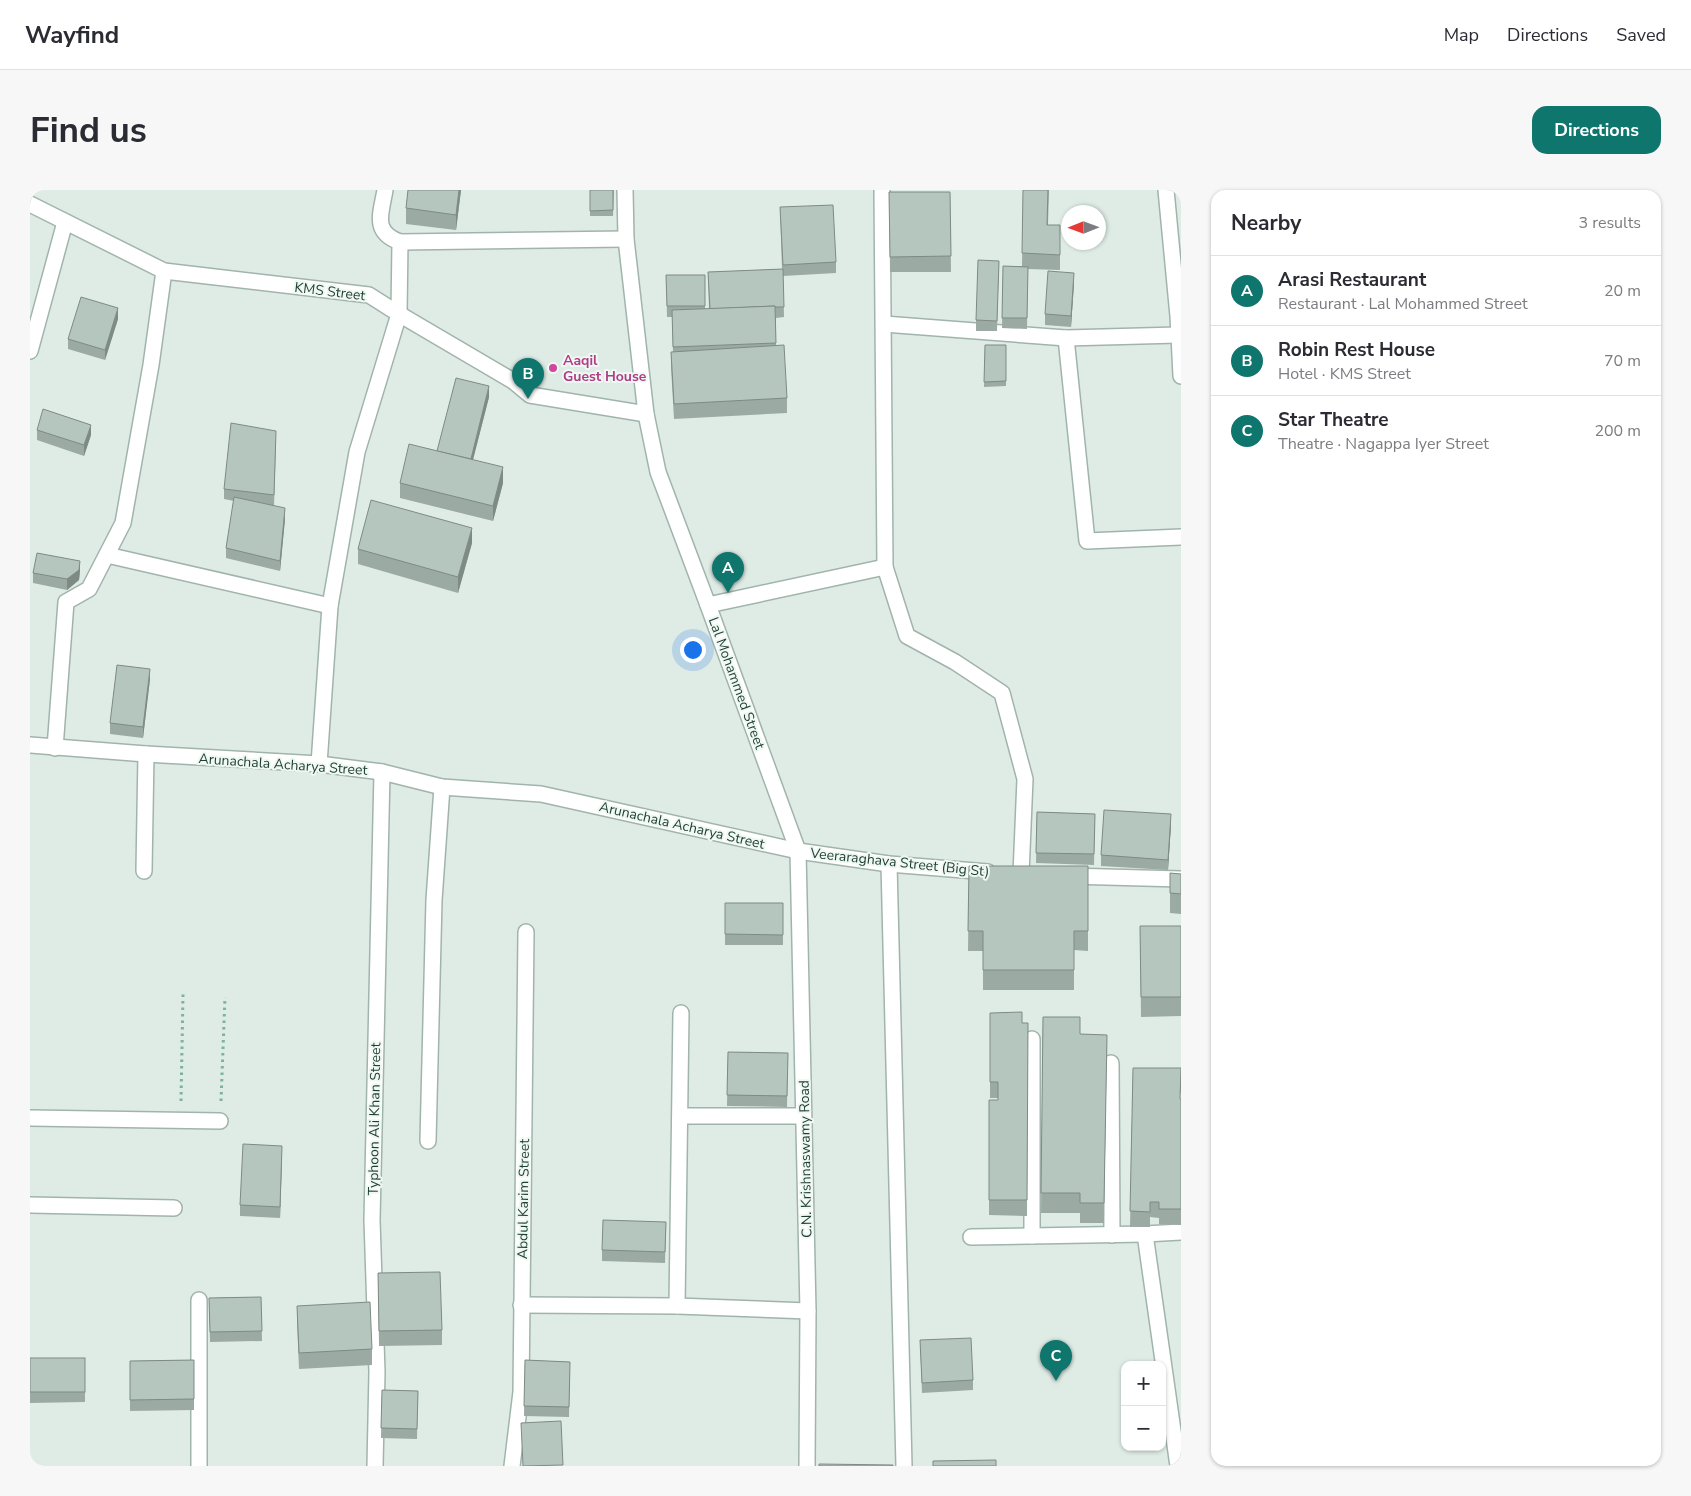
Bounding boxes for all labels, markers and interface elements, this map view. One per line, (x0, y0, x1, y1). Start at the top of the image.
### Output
text: Wayfind (25, 19, 119, 51)
text: Map (1444, 23, 1479, 47)
text: Directions (1507, 23, 1588, 47)
text: Saved (1616, 23, 1666, 47)
button: Directions (1532, 106, 1661, 154)
text: Find us (30, 107, 147, 154)
north arrow (1061, 205, 1106, 250)
text: Nearby (1231, 209, 1301, 237)
text: 3 results (1579, 212, 1641, 234)
text: Arasi Restaurant (1278, 267, 1426, 293)
street label: KMS Street (293, 278, 366, 305)
text: A (1241, 280, 1253, 302)
text: 20 m (1604, 280, 1641, 302)
text: Restaurant · Lal Mohammed Street (1278, 293, 1528, 315)
text: Robin Rest House (1278, 337, 1435, 363)
text: B (1241, 350, 1253, 372)
text: 70 m (1604, 350, 1641, 372)
place label: Aaqil Guest House (563, 351, 647, 386)
pin: B (512, 358, 544, 399)
marker: Aaqil Guest House (547, 362, 559, 374)
text: Hotel · KMS Street (1278, 363, 1411, 385)
text: Star Theatre (1278, 407, 1389, 433)
text: C (1242, 420, 1252, 442)
text: 200 m (1594, 420, 1641, 442)
text: Theatre · Nagappa Iyer Street (1278, 433, 1489, 455)
pin: A (712, 552, 744, 593)
street label: Lal Mohammed Street (704, 614, 769, 752)
your location (680, 637, 706, 663)
street label: Arunachala Acharya Street (198, 749, 368, 780)
street label: Arunachala Acharya Street (597, 797, 767, 854)
street label: Veeraraghava Street (Big St) (809, 844, 990, 881)
street label: Typhoon Ali Khan Street (364, 1042, 385, 1196)
street label: C.N. Krishnaswamy Road (795, 1080, 816, 1238)
street label: Abdul Karim Street (513, 1139, 534, 1259)
pin: C (1040, 1340, 1072, 1381)
map controls (1121, 1361, 1166, 1451)
button: + (1121, 1361, 1166, 1406)
button: − (1121, 1406, 1166, 1451)

